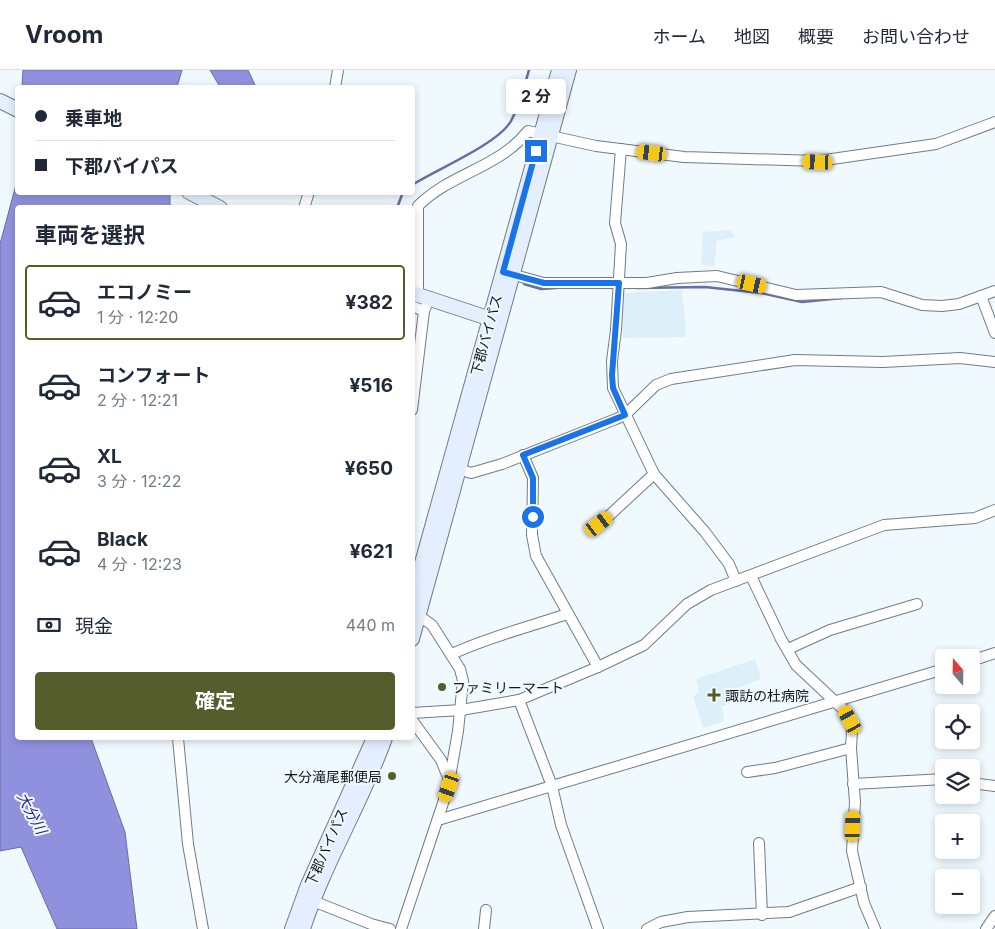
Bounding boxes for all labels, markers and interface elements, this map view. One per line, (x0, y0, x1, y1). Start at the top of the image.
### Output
text: Vroom (25, 20, 103, 49)
text: ホーム (653, 26, 706, 47)
text: 地図 (734, 26, 770, 47)
text: 概要 (798, 26, 834, 47)
text: お問い合わせ (862, 26, 970, 47)
callout: 2 分 (506, 78, 566, 114)
text: 2 分 (521, 86, 551, 106)
text: 乗車地 (65, 107, 122, 130)
route end (525, 140, 547, 162)
car (636, 144, 667, 162)
car (802, 154, 833, 170)
text: 下郡バイパス (65, 155, 179, 178)
text: 車両を選択 (35, 222, 145, 248)
car (735, 273, 768, 295)
icon: car (37, 280, 82, 325)
text: エコノミー (97, 281, 192, 304)
text: ¥382 (346, 291, 393, 314)
street label: 下郡バイパス (467, 292, 505, 378)
text: 1 分 · 12:20 (97, 307, 178, 327)
icon: car (37, 363, 82, 408)
text: コンフォート (97, 364, 210, 387)
text: ¥516 (349, 374, 393, 397)
text: 2 分 · 12:21 (97, 390, 178, 410)
text: XL (97, 445, 122, 468)
icon: car (37, 446, 82, 491)
text: ¥650 (345, 457, 393, 480)
text: 3 分 · 12:22 (97, 471, 181, 491)
route start (522, 506, 544, 528)
car (582, 509, 615, 539)
text: Black (97, 528, 148, 551)
icon: car (37, 529, 82, 574)
text: ¥621 (350, 540, 393, 563)
text: 4 分 · 12:23 (97, 554, 182, 574)
icon: cash (35, 611, 63, 639)
text: 現金 (75, 615, 113, 638)
text: 440 m (346, 615, 395, 635)
north arrow (935, 649, 980, 694)
map controls (935, 649, 980, 914)
button: 確定 (35, 672, 395, 730)
place label: ファミリーマート (452, 679, 564, 696)
marker: ファミリーマート (436, 681, 448, 693)
place label: 諏訪の杜病院 (725, 687, 809, 704)
marker: 諏訪の杜病院 (707, 688, 721, 702)
car (836, 703, 863, 737)
button: locate (935, 704, 980, 749)
button: layers (935, 759, 980, 804)
place label: 大分滝尾郵便局 (284, 768, 382, 785)
marker: 大分滝尾郵便局 (386, 770, 398, 782)
car (437, 770, 460, 804)
water label: 大分川 (13, 789, 52, 839)
street label: 下郡バイパス (301, 805, 351, 889)
car (844, 811, 861, 841)
button: + (935, 814, 980, 859)
button: − (935, 869, 980, 914)

